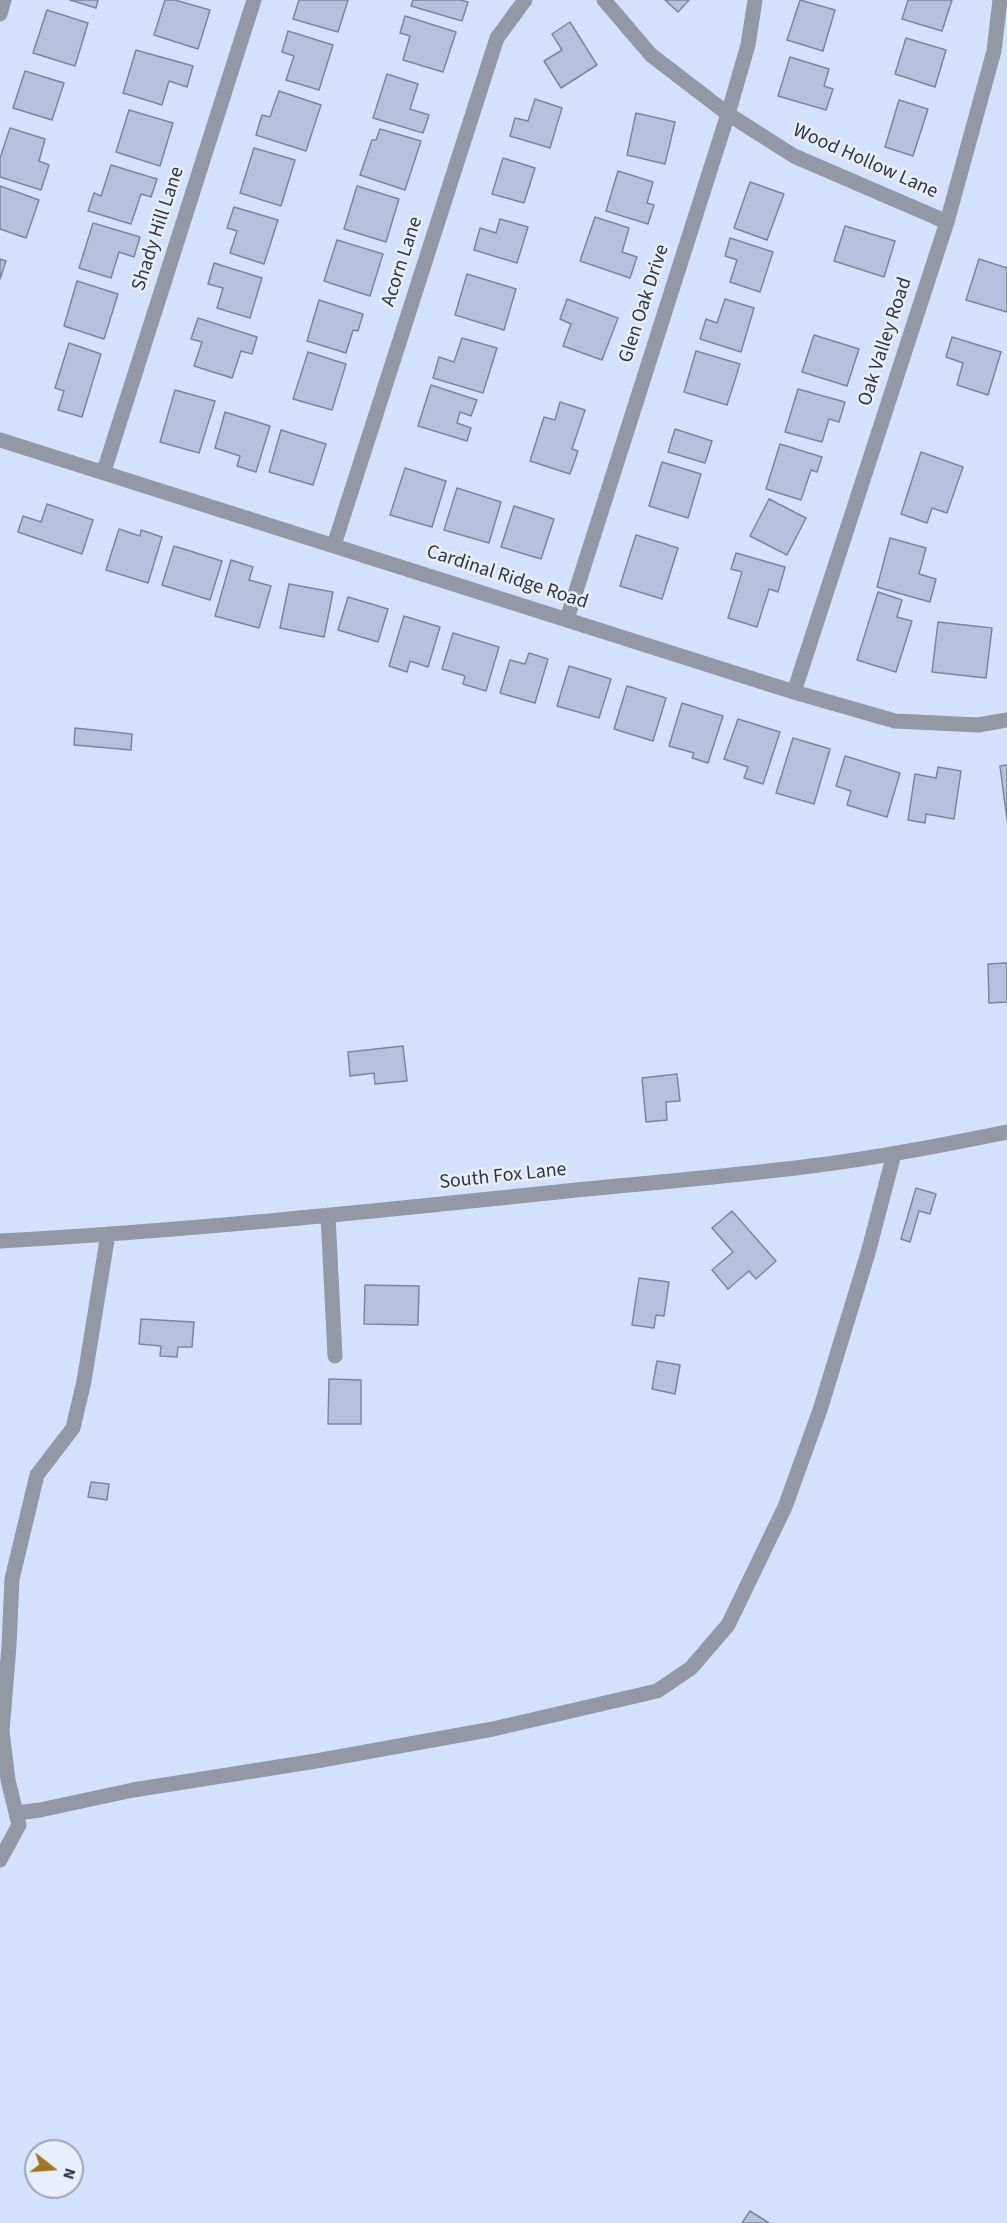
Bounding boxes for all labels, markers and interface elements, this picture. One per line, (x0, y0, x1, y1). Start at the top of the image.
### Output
street label: Wood Hollow Lane (789, 119, 941, 205)
street label: Shady Hill Lane (128, 164, 190, 294)
street label: Acorn Lane (377, 214, 429, 310)
street label: Glen Oak Drive (615, 242, 675, 366)
street label: Oak Valley Road (854, 275, 918, 409)
street label: Cardinal Ridge Road (423, 541, 591, 615)
street label: South Fox Lane (438, 1158, 568, 1196)
north arrow (24, 2139, 84, 2199)
text: N (57, 2165, 81, 2182)

